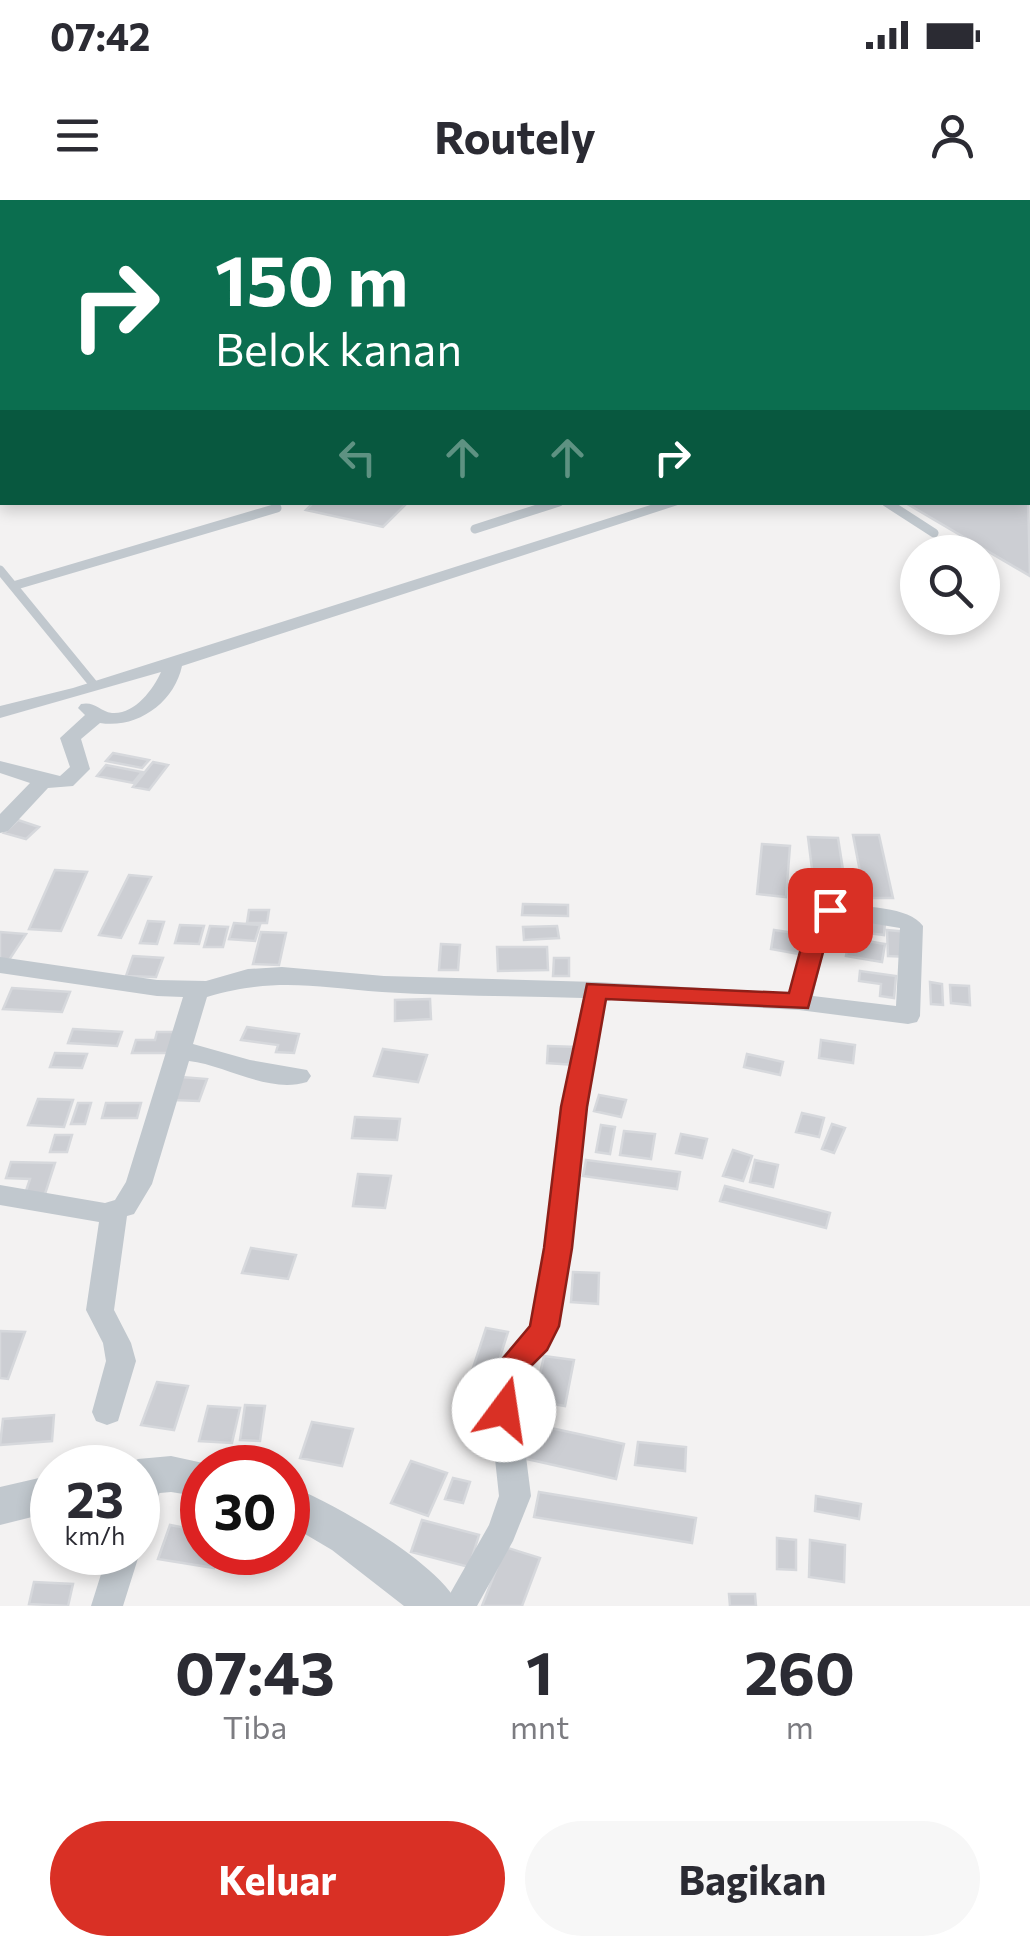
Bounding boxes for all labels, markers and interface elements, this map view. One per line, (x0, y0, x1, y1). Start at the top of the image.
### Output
text: 07:42 (50, 12, 150, 59)
icon: menu (50, 108, 105, 163)
text: Routely (434, 108, 596, 163)
icon: person (925, 108, 980, 163)
text: 150 m (215, 235, 408, 320)
icon: right (50, 240, 180, 370)
text: Belok kanan (215, 320, 462, 375)
icon: left (330, 430, 385, 485)
icon: ahead (435, 430, 490, 485)
icon: ahead (540, 430, 595, 485)
icon: right (645, 430, 700, 485)
map controls (900, 535, 1000, 635)
button: search (900, 535, 1000, 635)
pin (788, 868, 873, 953)
icon: arrive (803, 883, 858, 938)
position arrow (452, 1358, 556, 1462)
speed limit sign: 30 (180, 1445, 310, 1575)
text: 23 (66, 1467, 124, 1528)
text: km/h (65, 1520, 125, 1550)
text: 07:43 (175, 1634, 335, 1707)
text: 1 (526, 1634, 553, 1707)
text: 260 (744, 1634, 855, 1707)
text: Tiba (223, 1706, 287, 1746)
text: mnt (510, 1706, 569, 1746)
text: m (786, 1706, 814, 1746)
button: Keluar (50, 1821, 505, 1936)
button: Bagikan (525, 1821, 980, 1936)

